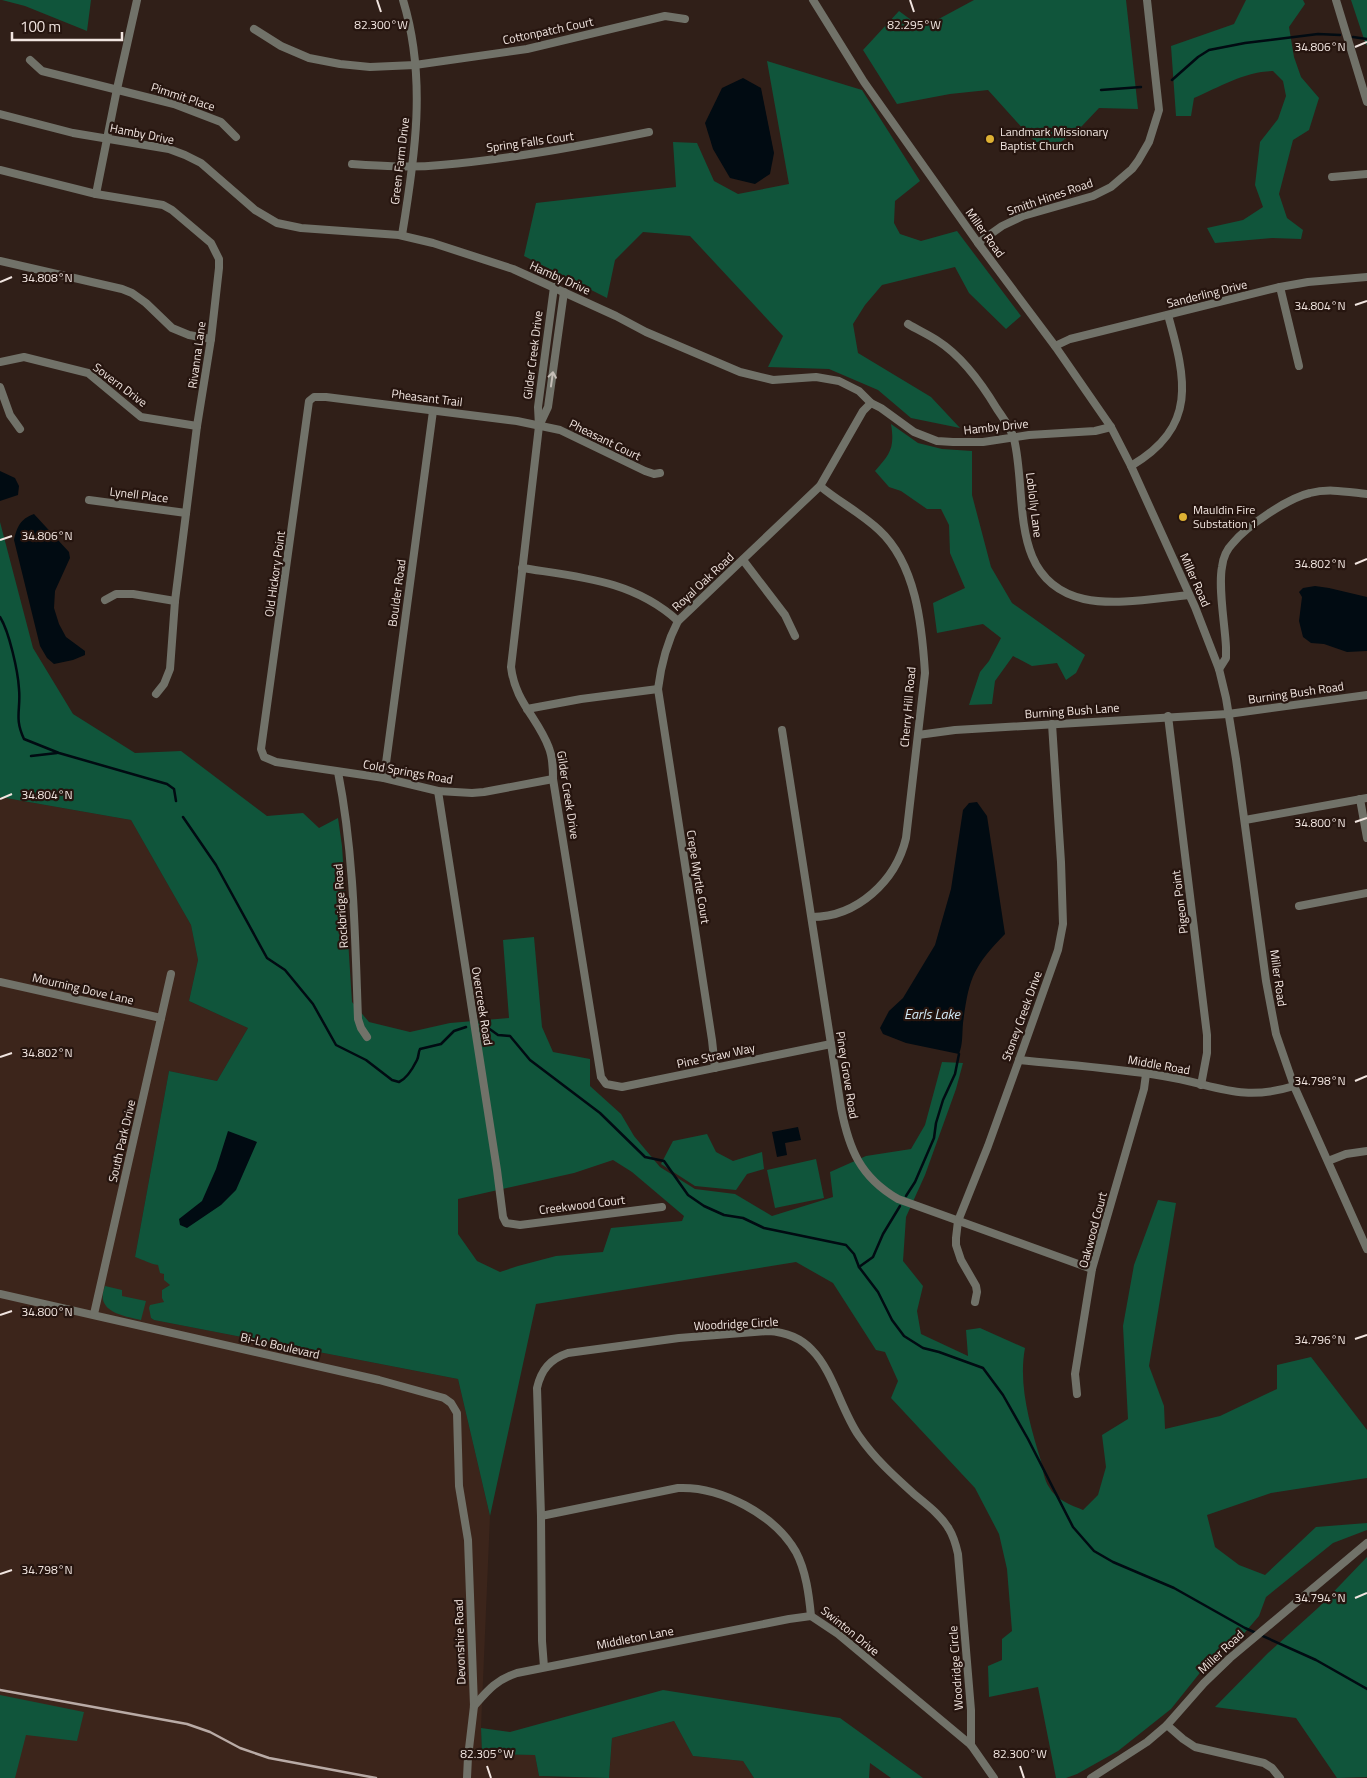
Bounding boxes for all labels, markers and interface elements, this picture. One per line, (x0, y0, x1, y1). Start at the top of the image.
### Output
scale bar (12, 10, 122, 42)
street label: Cottonpatch Court (501, 11, 596, 49)
text: 100 m (20, 15, 61, 38)
text: 82.300°W (354, 15, 408, 34)
text: 82.295°W (887, 15, 941, 34)
text: 34.806°N (1294, 37, 1346, 56)
street label: Pimmit Place (149, 77, 218, 116)
street label: Green Farm Drive (385, 116, 414, 206)
street label: Hamby Drive (108, 118, 176, 149)
place label: Landmark Missionary Baptist Church (1000, 122, 1109, 155)
street label: Spring Falls Court (485, 126, 576, 157)
marker: Landmark Missionary Baptist Church (984, 133, 996, 145)
street label: Smith Hines Road (1004, 173, 1095, 220)
street label: Miller Road (961, 204, 1010, 261)
street label: Hamby Drive (527, 256, 594, 299)
text: 34.808°N (21, 268, 73, 287)
street label: Sanderling Drive (1165, 274, 1249, 313)
text: 34.804°N (1294, 296, 1346, 315)
street label: Gilder Creek Drive (518, 309, 547, 400)
street label: Rivanna Lane (182, 320, 211, 390)
street label: Sovern Drive (89, 358, 152, 411)
one-way arrow (547, 371, 557, 387)
street label: Pheasant Trail (390, 384, 464, 411)
street label: Pheasant Court (566, 414, 645, 466)
street label: Hamby Drive (963, 414, 1029, 439)
street label: Loblolly Lane (1021, 471, 1048, 539)
street label: Lynell Place (109, 481, 169, 508)
place label: Mauldin Fire Substation 1 (1193, 500, 1257, 533)
marker: Mauldin Fire Substation 1 (1177, 511, 1189, 523)
text: 34.806°N (21, 526, 73, 545)
street label: Old Hickory Point (259, 529, 290, 618)
street label: Royal Oak Road (667, 548, 738, 615)
street label: Miller Road (1175, 550, 1216, 610)
text: 34.802°N (1294, 554, 1346, 573)
street label: Boulder Road (382, 558, 411, 628)
street label: Cherry Hill Road (895, 666, 920, 748)
street label: Burning Bush Road (1247, 676, 1345, 709)
street label: Burning Bush Lane (1024, 698, 1120, 723)
street label: Gilder Creek Drive (552, 749, 585, 840)
street label: Cold Springs Road (362, 754, 455, 789)
text: 34.804°N (21, 785, 73, 804)
text: 34.800°N (1294, 813, 1346, 832)
street label: Crepe Myrtle Court (682, 829, 715, 926)
street label: Rockbridge Road (328, 863, 353, 949)
street label: Pigeon Point (1166, 868, 1193, 935)
street label: Miller Road (1265, 948, 1292, 1008)
street label: Overcreek Road (467, 965, 498, 1047)
street label: Mourning Dove Lane (30, 968, 136, 1009)
street label: Stoney Creek Drive (996, 968, 1047, 1064)
water label: Earls Lake (904, 1003, 961, 1024)
street label: Piney Grove Road (831, 1030, 864, 1120)
street label: Pine Straw Way (675, 1038, 757, 1073)
text: 34.802°N (21, 1043, 73, 1062)
street label: Middle Road (1126, 1050, 1192, 1079)
text: 34.798°N (1294, 1071, 1346, 1090)
street label: South Park Drive (103, 1098, 140, 1184)
street label: Oakwood Court (1073, 1189, 1112, 1270)
street label: Creekwood Court (538, 1190, 627, 1219)
text: 34.800°N (21, 1302, 73, 1321)
street label: Woodridge Circle (693, 1312, 779, 1335)
street label: Bi-Lo Boulevard (239, 1327, 322, 1364)
text: 34.796°N (1294, 1330, 1346, 1349)
text: 34.798°N (21, 1560, 73, 1579)
text: 34.794°N (1294, 1588, 1346, 1607)
street label: Devonshire Road (449, 1599, 470, 1685)
street label: Swinton Drive (817, 1601, 884, 1660)
street label: Middleton Lane (595, 1621, 675, 1654)
street label: Woodridge Circle (943, 1625, 968, 1711)
street label: Miller Road (1193, 1625, 1248, 1678)
text: 82.305°W (460, 1744, 514, 1763)
text: 82.300°W (993, 1744, 1047, 1763)

